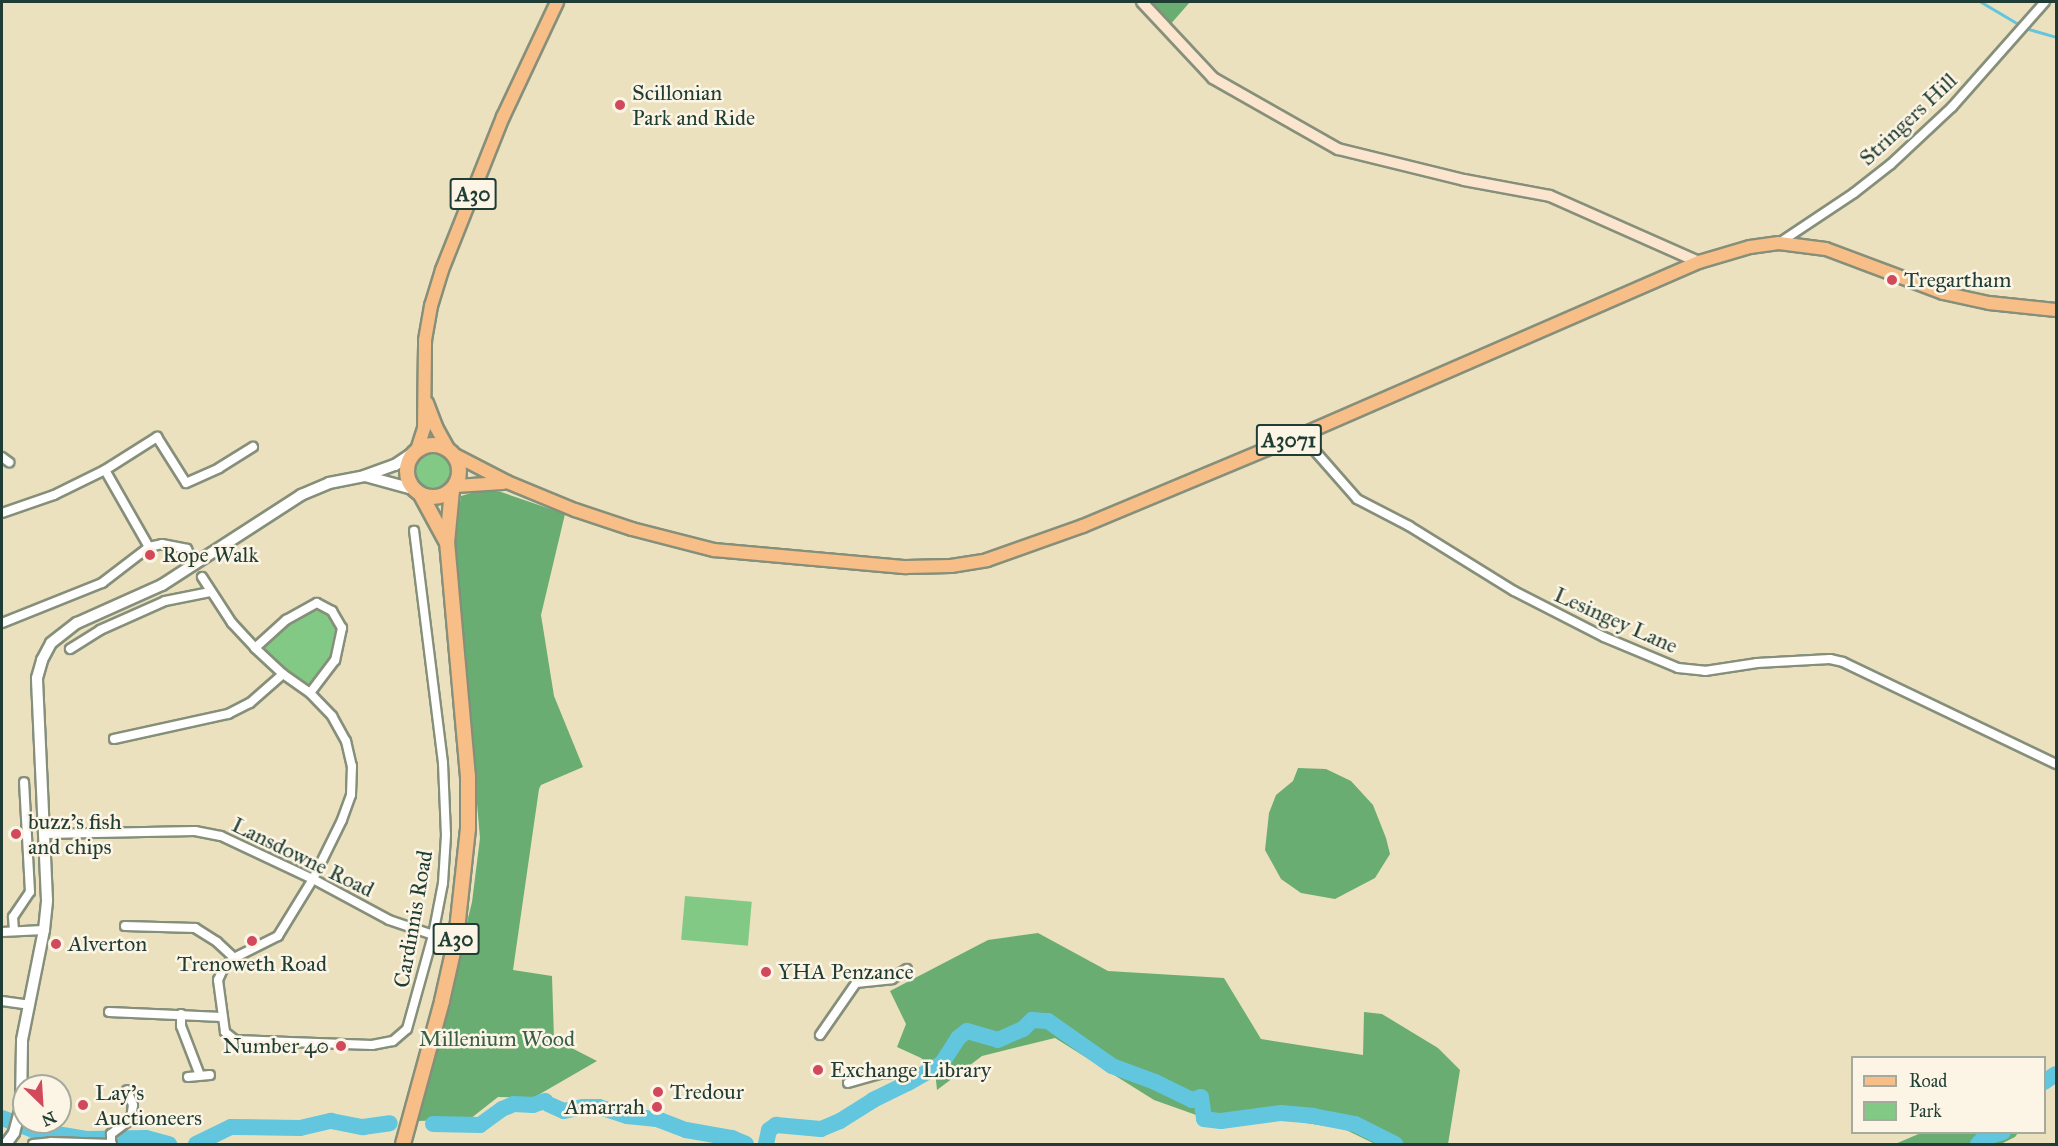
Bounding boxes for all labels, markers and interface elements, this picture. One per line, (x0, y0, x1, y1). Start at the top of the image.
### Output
street label: Stringers Hill (1854, 67, 1962, 171)
place label: Scillonian Park and Ride (632, 79, 755, 130)
marker: Scillonian Park and Ride (613, 98, 627, 112)
road number: A30 (449, 176, 497, 212)
place label: Tregartham (1904, 267, 2011, 293)
marker: Tregartham (1885, 273, 1899, 287)
road number: A3071 (1254, 422, 1324, 458)
place label: Rope Walk (162, 542, 259, 568)
marker: Rope Walk (143, 548, 157, 562)
street label: Lesingey Lane (1550, 581, 1682, 659)
place label: buzz's fish and chips (28, 808, 122, 860)
street label: Lansdowne Road (228, 811, 378, 903)
marker: buzz's fish and chips (9, 827, 23, 841)
street label: Cardinnis Road (388, 848, 438, 990)
road number: A30 (432, 921, 480, 957)
place label: Alverton (68, 931, 147, 957)
marker: Trenoweth Road (245, 934, 259, 948)
marker: Alverton (49, 937, 63, 951)
place label: Trenoweth Road (177, 951, 327, 977)
place label: YHA Penzance (778, 959, 914, 985)
marker: YHA Penzance (759, 965, 773, 979)
park label: Millenium Wood (419, 1026, 575, 1052)
place label: Number 40 (223, 1033, 329, 1059)
marker: Number 40 (334, 1039, 348, 1053)
legend (1851, 1056, 2046, 1134)
place label: Exchange Library (830, 1057, 991, 1083)
marker: Exchange Library (811, 1063, 825, 1077)
text: Road (1909, 1070, 1947, 1092)
north arrow (12, 1074, 72, 1134)
place label: Lay's Auctioneers (95, 1079, 202, 1130)
place label: Tredour (670, 1079, 744, 1105)
marker: Tredour (651, 1085, 665, 1099)
place label: Amarrah (564, 1094, 645, 1120)
marker: Lay's Auctioneers (76, 1098, 90, 1112)
marker: Amarrah (650, 1100, 664, 1114)
text: Park (1909, 1100, 1942, 1122)
text: N (39, 1107, 59, 1130)

